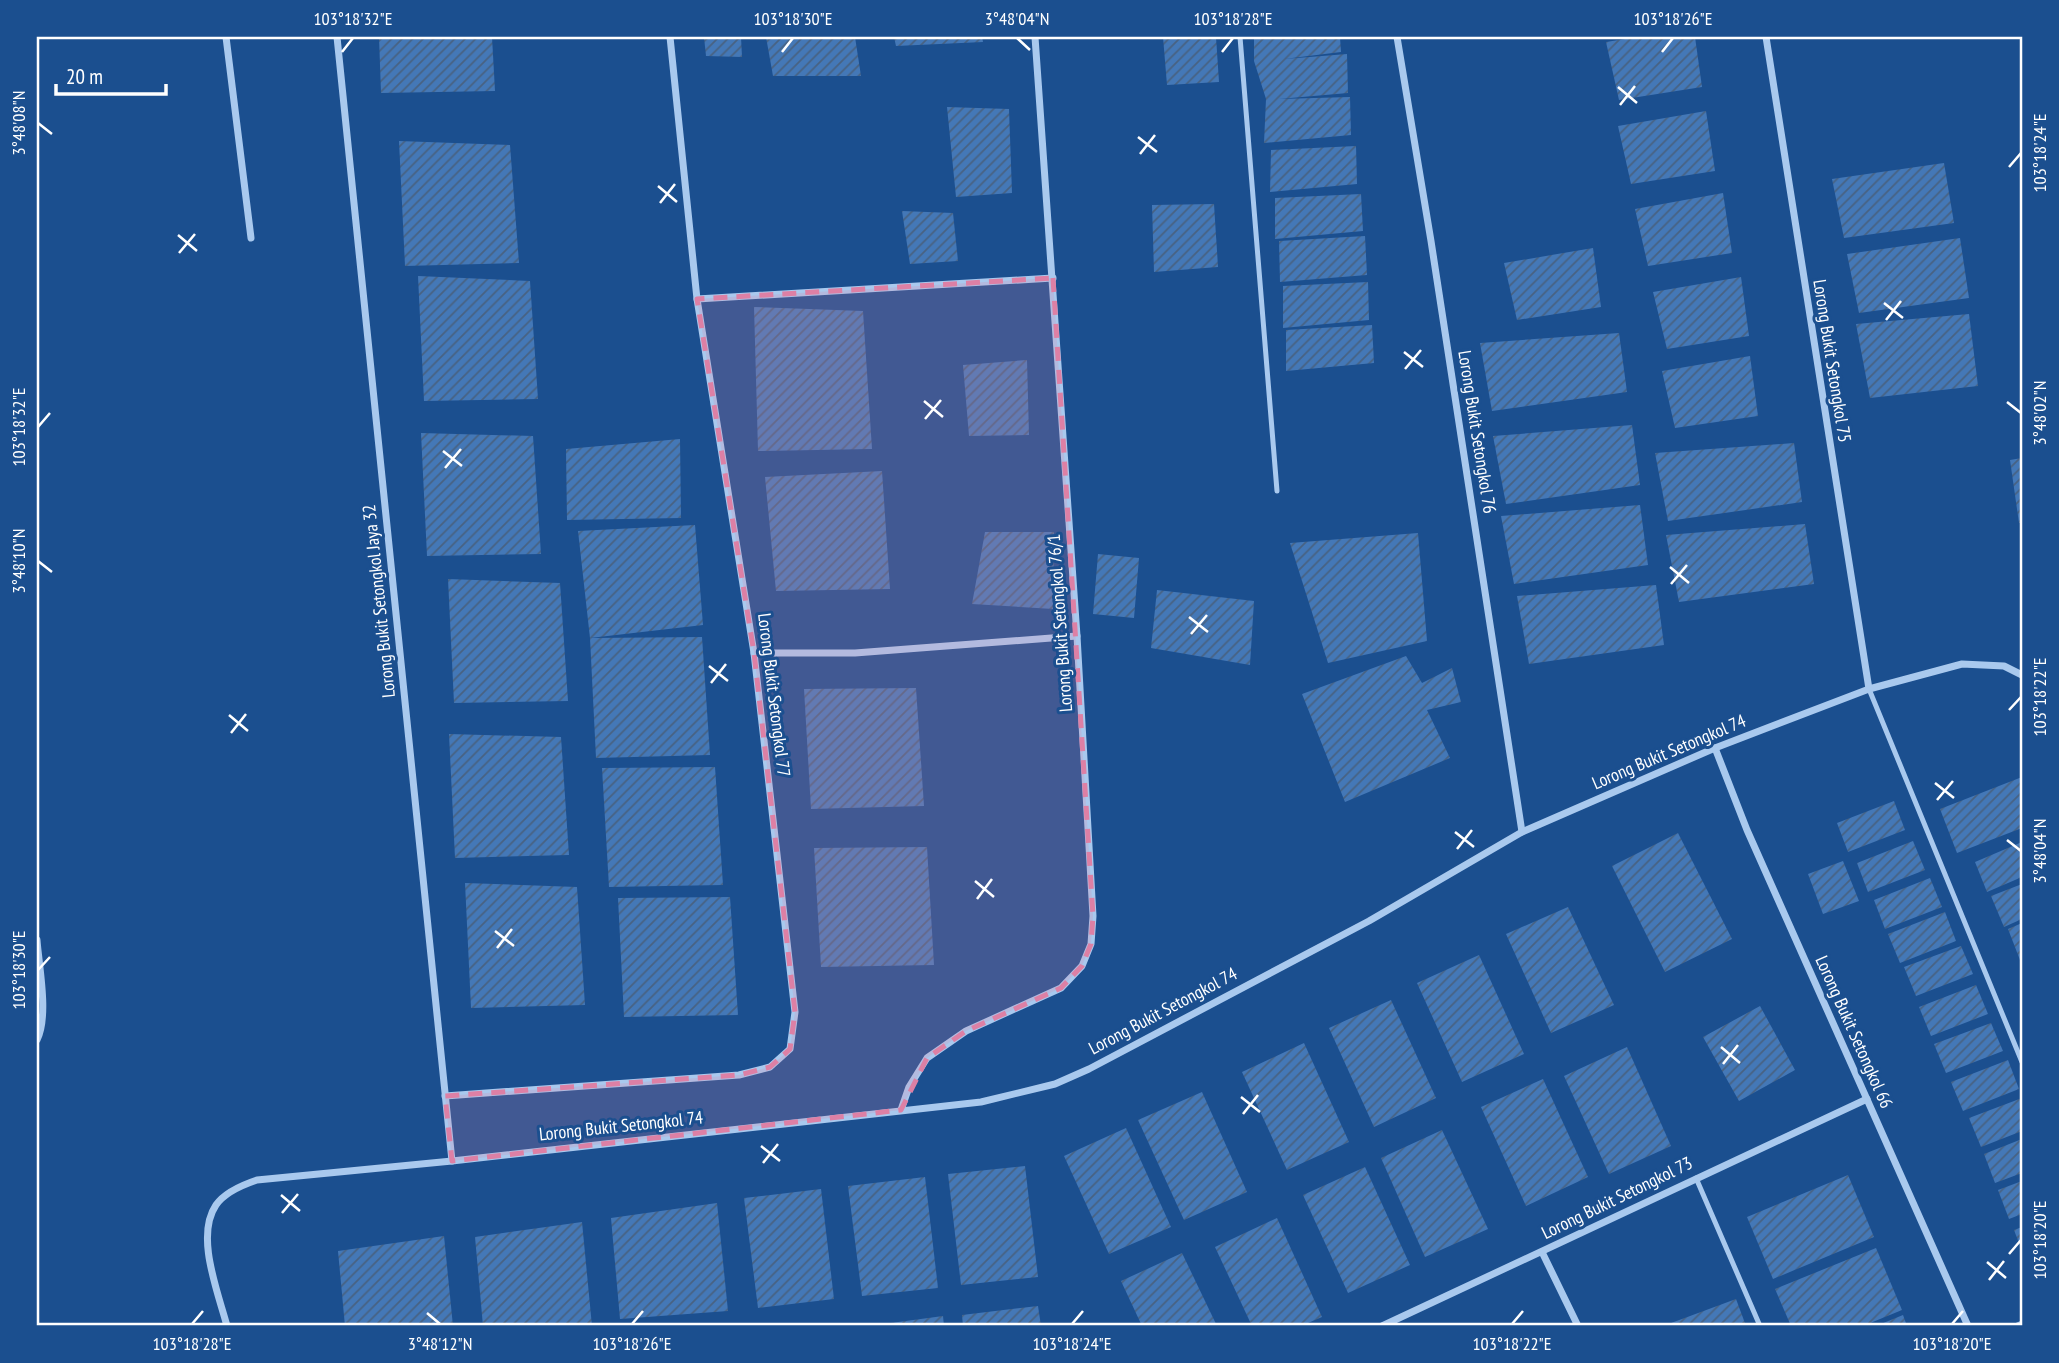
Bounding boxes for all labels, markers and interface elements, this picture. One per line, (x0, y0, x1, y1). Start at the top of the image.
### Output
text: 103°18'32"E (314, 7, 392, 30)
text: 103°18'30"E (754, 7, 832, 30)
text: 3°48'04"N (985, 7, 1049, 30)
text: 103°18'28"E (1194, 7, 1272, 30)
text: 103°18'26"E (1634, 7, 1712, 30)
scale bar (56, 52, 166, 96)
text: 20 m (66, 63, 103, 90)
text: 3°48'08"N (7, 91, 30, 155)
text: 103°18'24"E (2028, 114, 2051, 192)
street label: Lorong Bukit Setongkol 75 (1808, 278, 1857, 444)
street label: Lorong Bukit Setongkol 76 (1453, 349, 1502, 515)
text: 3°48'02"N (2028, 381, 2051, 445)
text: 103°18'32"E (7, 388, 30, 466)
street label: Lorong Bukit Setongkol Jaya 32 (357, 503, 400, 699)
text: 3°48'10"N (7, 529, 30, 593)
street label: Lorong Bukit Setongkol 76/1 (1042, 533, 1077, 713)
street label: Lorong Bukit Setongkol 77 (753, 612, 796, 778)
text: 103°18'22"E (2028, 658, 2051, 736)
street label: Lorong Bukit Setongkol 74 (1588, 709, 1749, 794)
text: 3°48'04"N (2028, 819, 2051, 883)
text: 103°18'30"E (7, 931, 30, 1009)
street label: Lorong Bukit Setongkol 66 (1810, 952, 1898, 1112)
street label: Lorong Bukit Setongkol 74 (1085, 962, 1241, 1059)
street label: Lorong Bukit Setongkol 74 (538, 1105, 704, 1146)
street label: Lorong Bukit Setongkol 73 (1538, 1151, 1696, 1244)
text: 103°18'20"E (2028, 1201, 2051, 1279)
text: 103°18'28"E (153, 1332, 231, 1355)
text: 3°48'12"N (408, 1332, 472, 1355)
text: 103°18'26"E (593, 1332, 671, 1355)
text: 103°18'24"E (1033, 1332, 1111, 1355)
text: 103°18'22"E (1473, 1332, 1551, 1355)
text: 103°18'20"E (1913, 1332, 1991, 1355)

